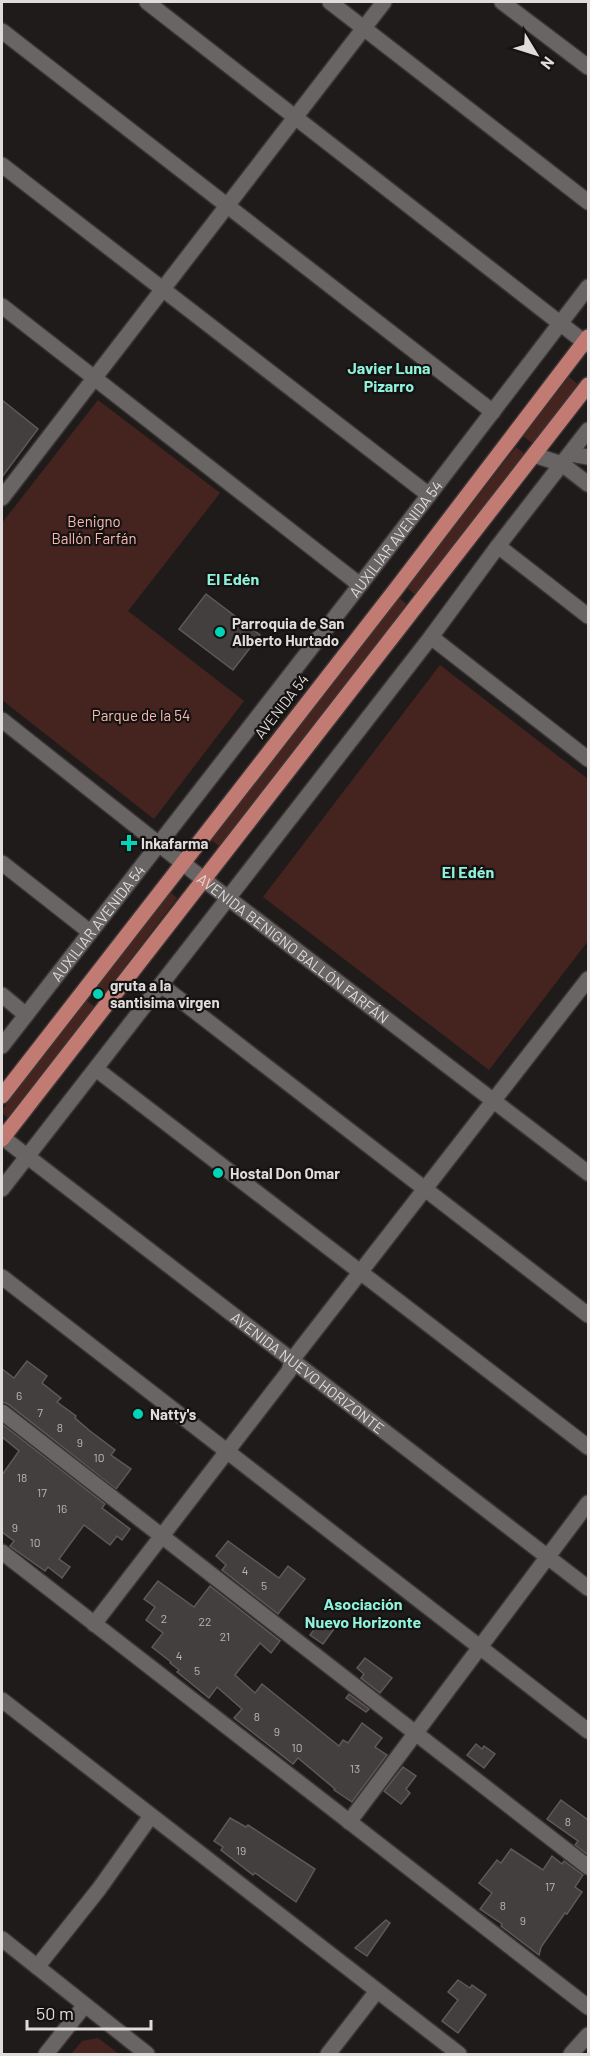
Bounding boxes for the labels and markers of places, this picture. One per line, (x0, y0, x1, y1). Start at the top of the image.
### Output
place label: Parroquia de San Alberto Hurtado (232, 614, 345, 649)
marker: Parroquia de San Alberto Hurtado (213, 625, 227, 639)
place label: Inkafarma (141, 834, 208, 852)
marker: Inkafarma (122, 836, 136, 850)
place label: gruta a la santisima virgen (110, 976, 220, 1011)
marker: gruta a la santisima virgen (91, 987, 105, 1001)
place label: Hostal Don Omar (230, 1164, 340, 1182)
marker: Hostal Don Omar (211, 1166, 225, 1180)
place label: Natty's (150, 1405, 197, 1423)
marker: Natty's (131, 1407, 145, 1421)

